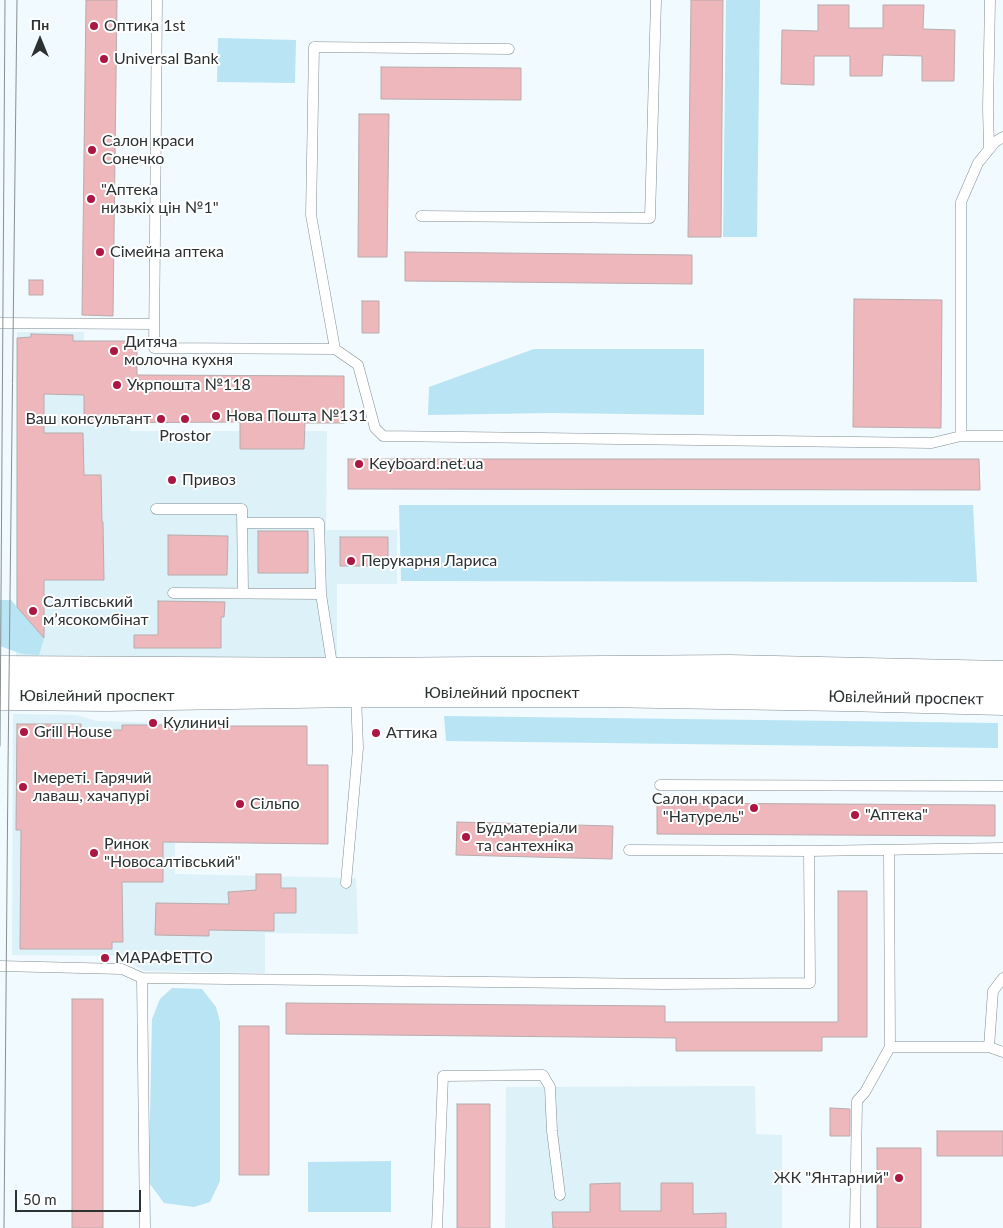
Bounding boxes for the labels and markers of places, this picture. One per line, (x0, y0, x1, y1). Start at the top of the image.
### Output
place label: Оптика 1st (104, 16, 185, 36)
marker: Оптика 1st (88, 20, 100, 32)
place label: Universal Bank (114, 49, 219, 69)
marker: Universal Bank (98, 53, 110, 65)
place label: Салон краси Сонечко (102, 131, 194, 169)
marker: Салон краси Сонечко (86, 144, 98, 156)
place label: "Аптека низькіх цін №1" (101, 180, 219, 218)
marker: "Аптека низькіх цін №1" (85, 193, 97, 205)
place label: Сімейна аптека (110, 242, 224, 262)
marker: Сімейна аптека (94, 246, 106, 258)
place label: Дитяча молочна кухня (124, 332, 233, 370)
marker: Дитяча молочна кухня (108, 345, 120, 357)
place label: Укрпошта №118 (127, 375, 251, 395)
marker: Укрпошта №118 (111, 379, 123, 391)
place label: Нова Пошта №131 (226, 406, 367, 426)
place label: Ваш консультант (25, 409, 151, 429)
marker: Нова Пошта №131 (210, 410, 222, 422)
marker: Ваш консультант (155, 413, 167, 425)
marker: Prostor (179, 413, 191, 425)
place label: Prostor (159, 426, 211, 446)
place label: Keyboard.net.ua (369, 454, 483, 474)
marker: Keyboard.net.ua (353, 458, 365, 470)
place label: Привоз (182, 470, 236, 490)
marker: Привоз (166, 474, 178, 486)
place label: Перукарня Лариса (361, 551, 497, 571)
marker: Перукарня Лариса (345, 555, 357, 567)
place label: Салтівський мʼясокомбінат (43, 592, 149, 630)
marker: Салтівський мʼясокомбінат (27, 605, 39, 617)
place label: Кулиничі (163, 713, 229, 733)
marker: Кулиничі (147, 717, 159, 729)
place label: Grill House (34, 722, 112, 742)
place label: Аттика (386, 723, 438, 743)
marker: Grill House (18, 726, 30, 738)
marker: Аттика (370, 727, 382, 739)
place label: Імереті. Гарячий лаваш, хачапурі (33, 768, 152, 806)
marker: Імереті. Гарячий лаваш, хачапурі (17, 781, 29, 793)
place label: Салон краси "Натурель" (652, 789, 744, 827)
place label: Сільпо (250, 794, 300, 814)
marker: Сільпо (234, 798, 246, 810)
marker: Салон краси "Натурель" (748, 802, 760, 814)
place label: "Аптека" (865, 805, 928, 825)
marker: "Аптека" (849, 809, 861, 821)
place label: Будматеріали та сантехніка (476, 818, 577, 856)
marker: Будматеріали та сантехніка (460, 831, 472, 843)
place label: Ринок "Новосалтівський" (104, 834, 241, 872)
marker: Ринок "Новосалтівський" (88, 847, 100, 859)
place label: МАРАФЕТТО (115, 948, 213, 968)
marker: МАРАФЕТТО (99, 952, 111, 964)
place label: ЖК "Янтарний" (774, 1168, 889, 1188)
marker: ЖК "Янтарний" (893, 1172, 905, 1184)

